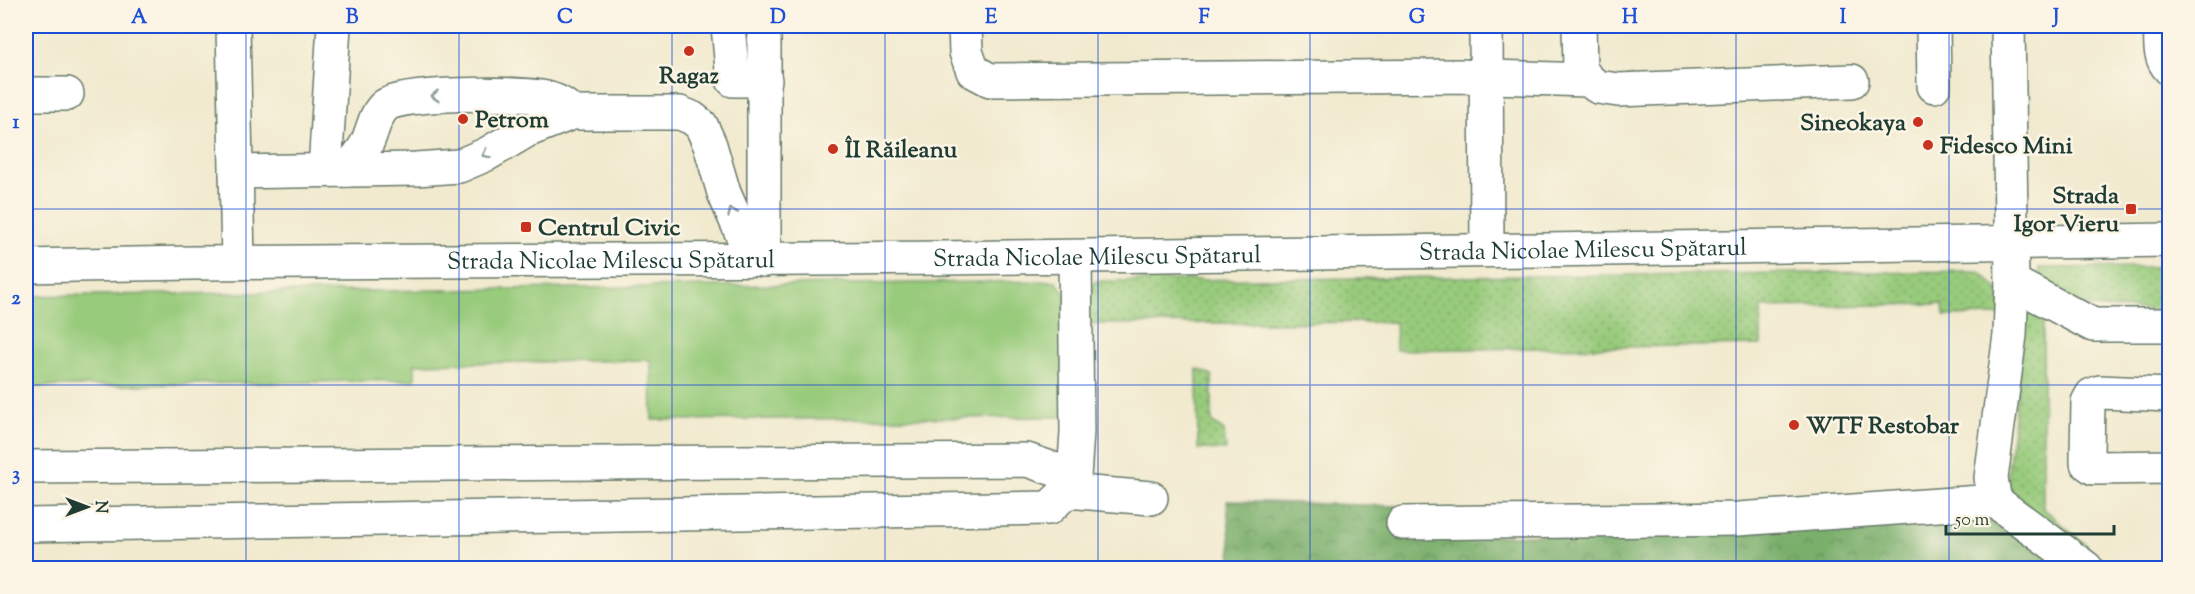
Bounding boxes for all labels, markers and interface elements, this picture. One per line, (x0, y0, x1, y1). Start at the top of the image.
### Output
text: A (131, 4, 148, 33)
text: B (346, 4, 359, 33)
text: C (557, 4, 573, 33)
text: D (770, 4, 786, 33)
text: E (985, 4, 998, 33)
text: F (1198, 4, 1210, 33)
text: G (1409, 4, 1426, 33)
text: H (1622, 4, 1638, 33)
text: I (1840, 4, 1847, 33)
text: J (2051, 4, 2059, 33)
marker: Ragaz (682, 44, 696, 58)
place label: Ragaz (659, 60, 719, 94)
one-way arrow (430, 89, 439, 102)
place label: Petrom (475, 104, 549, 138)
place label: Sineokaya (1800, 107, 1907, 141)
text: 1 (13, 109, 20, 138)
marker: Petrom (456, 112, 470, 126)
marker: Sineokaya (1911, 115, 1925, 129)
place label: Fidesco Mini (1940, 130, 2073, 164)
place label: ÎI Răileanu (845, 134, 958, 168)
marker: Fidesco Mini (1921, 138, 1935, 152)
marker: ÎI Răileanu (826, 142, 840, 156)
one-way arrow (481, 146, 492, 158)
place label: Strada Igor Vieru (2014, 180, 2120, 242)
marker: Strada Igor Vieru (2124, 202, 2138, 216)
one-way arrow (728, 208, 740, 219)
place label: Centrul Civic (538, 212, 681, 246)
marker: Centrul Civic (519, 220, 533, 234)
street label: Strada Nicolae Milescu Spătarul (1419, 232, 1747, 271)
street label: Strada Nicolae Milescu Spătarul (933, 239, 1262, 277)
street label: Strada Nicolae Milescu Spătarul (447, 244, 775, 280)
text: 2 (11, 285, 21, 314)
place label: WTF Restobar (1806, 410, 1960, 444)
marker: WTF Restobar (1787, 418, 1801, 432)
text: 3 (12, 461, 20, 490)
north arrow (57, 477, 117, 537)
scale bar (1946, 498, 2114, 536)
text: N (88, 501, 111, 514)
text: 50 m (1954, 508, 1990, 534)

